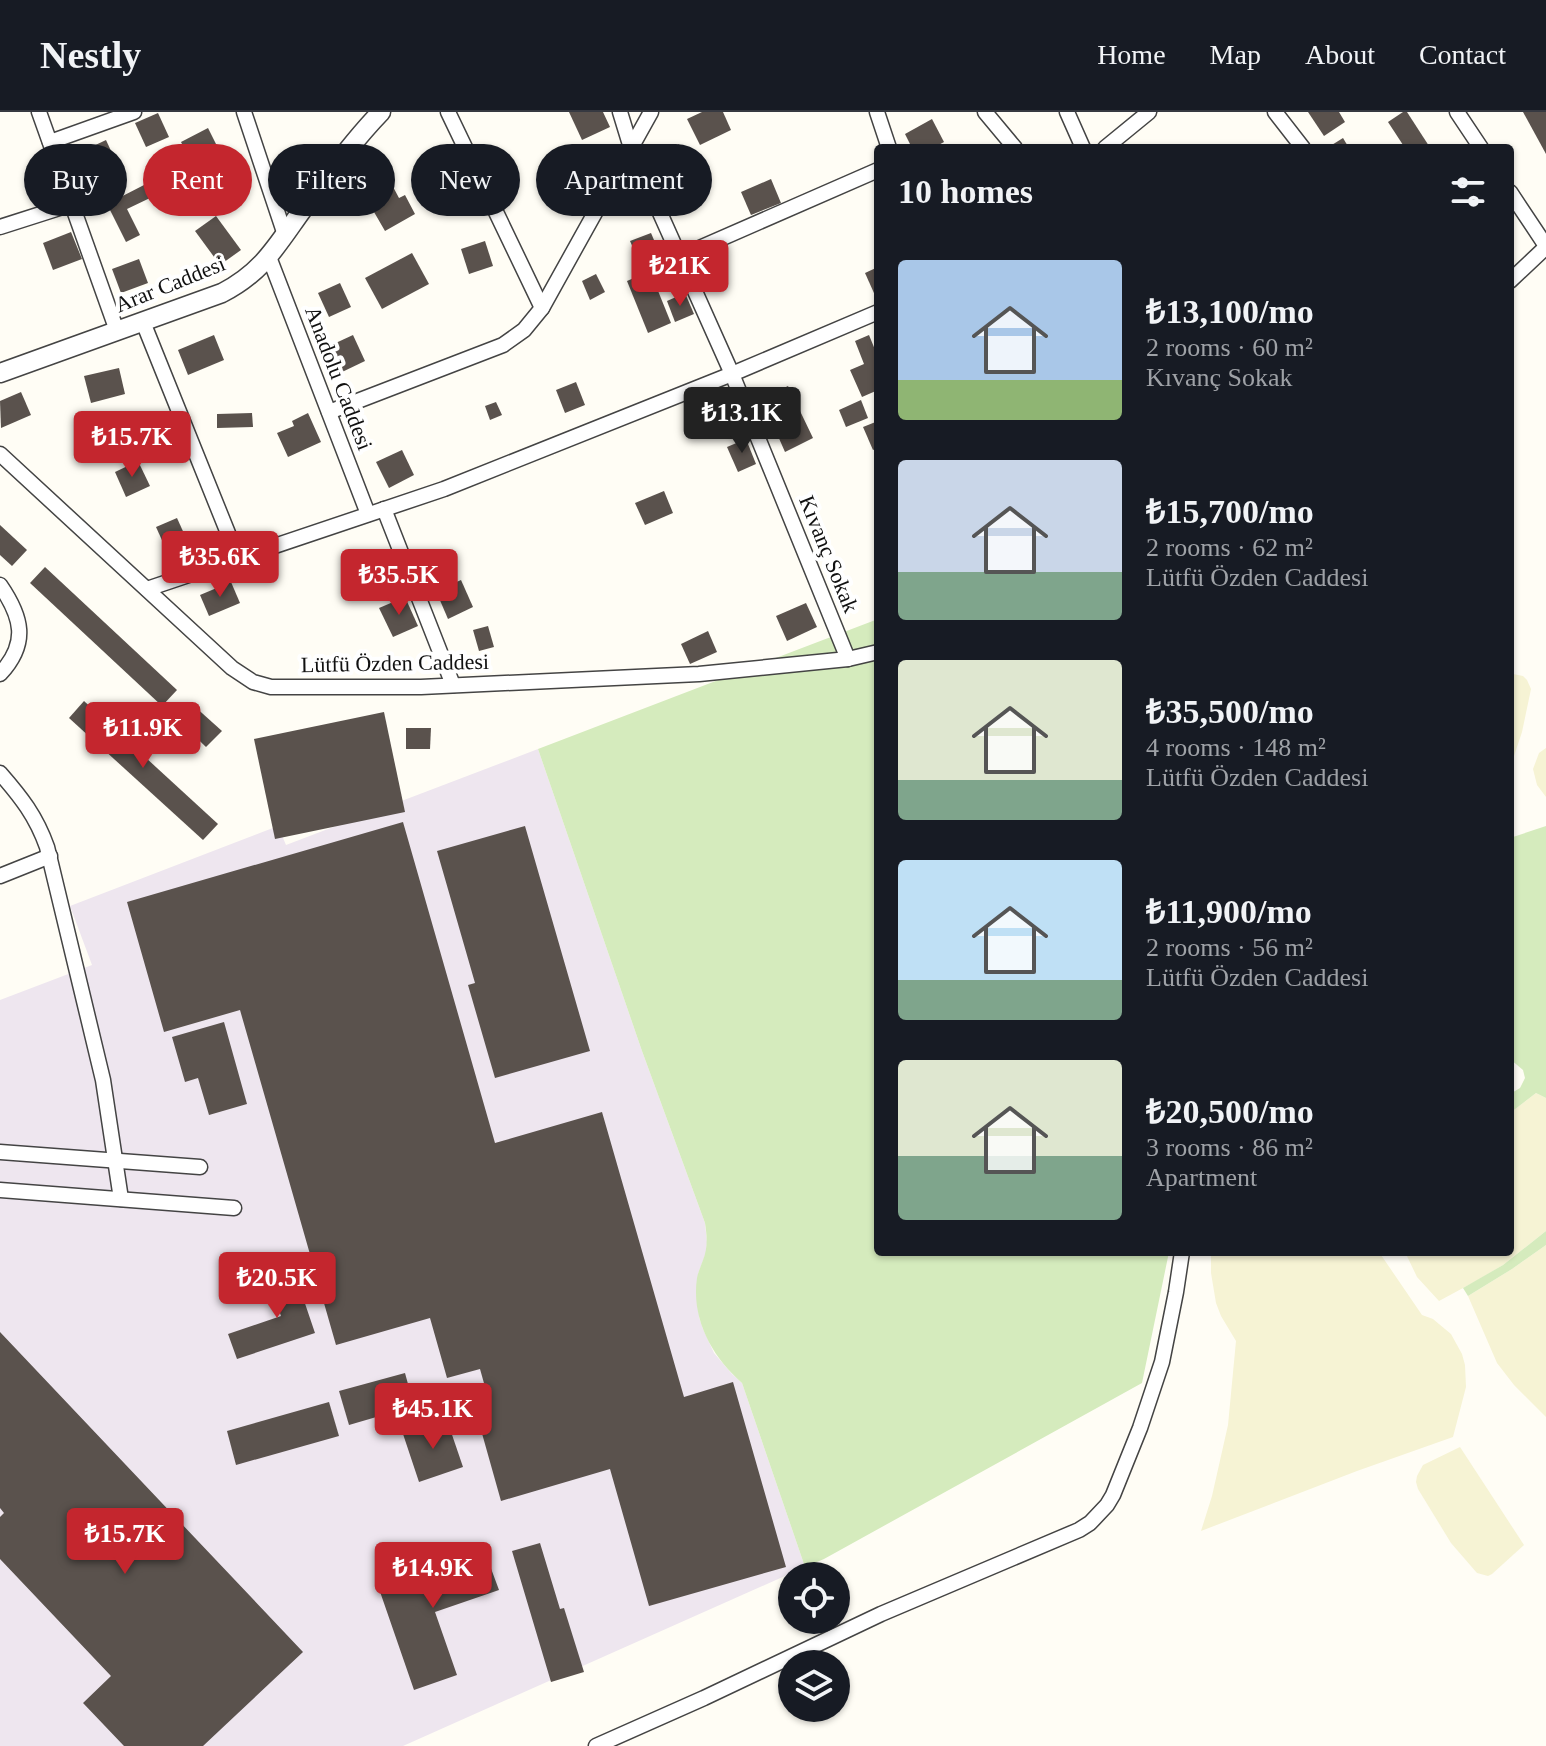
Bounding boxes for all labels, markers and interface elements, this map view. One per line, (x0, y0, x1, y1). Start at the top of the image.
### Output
text: Nestly (40, 34, 141, 76)
text: Home (1097, 39, 1166, 70)
text: Map (1210, 39, 1261, 70)
text: About (1305, 39, 1375, 70)
text: Contact (1419, 39, 1506, 70)
chip: Buy (24, 144, 127, 216)
chip: Rent (143, 144, 252, 216)
chip: Filters (268, 144, 395, 216)
chip: New (411, 144, 520, 216)
chip: Apartment (536, 144, 712, 216)
icon: filters (1446, 170, 1490, 214)
text: 10 homes (898, 173, 1033, 210)
pin: ₺21K (633, 240, 727, 308)
street label: Arar Caddesi (111, 251, 229, 317)
text: ₺21K (649, 251, 711, 280)
icon: home (962, 292, 1058, 388)
text: ₺13,100/mo (1146, 293, 1314, 330)
street label: Anadolu Caddesi (300, 302, 378, 454)
text: 2 rooms · 60 m² (1146, 333, 1313, 362)
text: Kıvanç Sokak (1146, 363, 1293, 392)
pin: ₺13.1K (677, 387, 807, 455)
text: ₺13.1K (702, 398, 782, 427)
pin: ₺15.7K (67, 411, 197, 479)
text: ₺15.7K (92, 422, 172, 451)
street label: Kıvanç Sokak (794, 492, 864, 616)
icon: home (962, 492, 1058, 588)
text: ₺15,700/mo (1146, 493, 1314, 530)
pin: ₺35.6K (155, 531, 285, 599)
text: 2 rooms · 62 m² (1146, 533, 1313, 562)
text: ₺35.6K (180, 542, 260, 571)
pin: ₺35.5K (334, 549, 464, 617)
text: ₺35.5K (359, 560, 439, 589)
text: Lütfü Özden Caddesi (1146, 563, 1368, 592)
street label: Lütfü Özden Caddesi (301, 649, 489, 677)
icon: home (962, 692, 1058, 788)
text: ₺35,500/mo (1146, 693, 1314, 730)
pin: ₺11.9K (78, 702, 208, 770)
text: ₺11.9K (103, 713, 183, 742)
text: 4 rooms · 148 m² (1146, 733, 1326, 762)
text: Lütfü Özden Caddesi (1146, 763, 1368, 792)
icon: home (962, 892, 1058, 988)
text: ₺11,900/mo (1146, 893, 1312, 930)
text: 2 rooms · 56 m² (1146, 933, 1313, 962)
text: Lütfü Özden Caddesi (1146, 963, 1368, 992)
icon: home (962, 1092, 1058, 1188)
text: ₺20,500/mo (1146, 1093, 1314, 1130)
text: 3 rooms · 86 m² (1146, 1133, 1313, 1162)
text: Apartment (1146, 1163, 1257, 1192)
pin: ₺20.5K (212, 1252, 342, 1320)
text: ₺20.5K (237, 1263, 317, 1292)
pin: ₺45.1K (368, 1383, 498, 1451)
text: ₺45.1K (393, 1394, 473, 1423)
pin: ₺15.7K (60, 1508, 190, 1576)
text: ₺15.7K (85, 1519, 165, 1548)
pin: ₺14.9K (368, 1542, 498, 1610)
text: ₺14.9K (393, 1553, 473, 1582)
map controls (778, 1562, 850, 1722)
button: locate (778, 1562, 850, 1634)
button: layers (778, 1650, 850, 1722)

